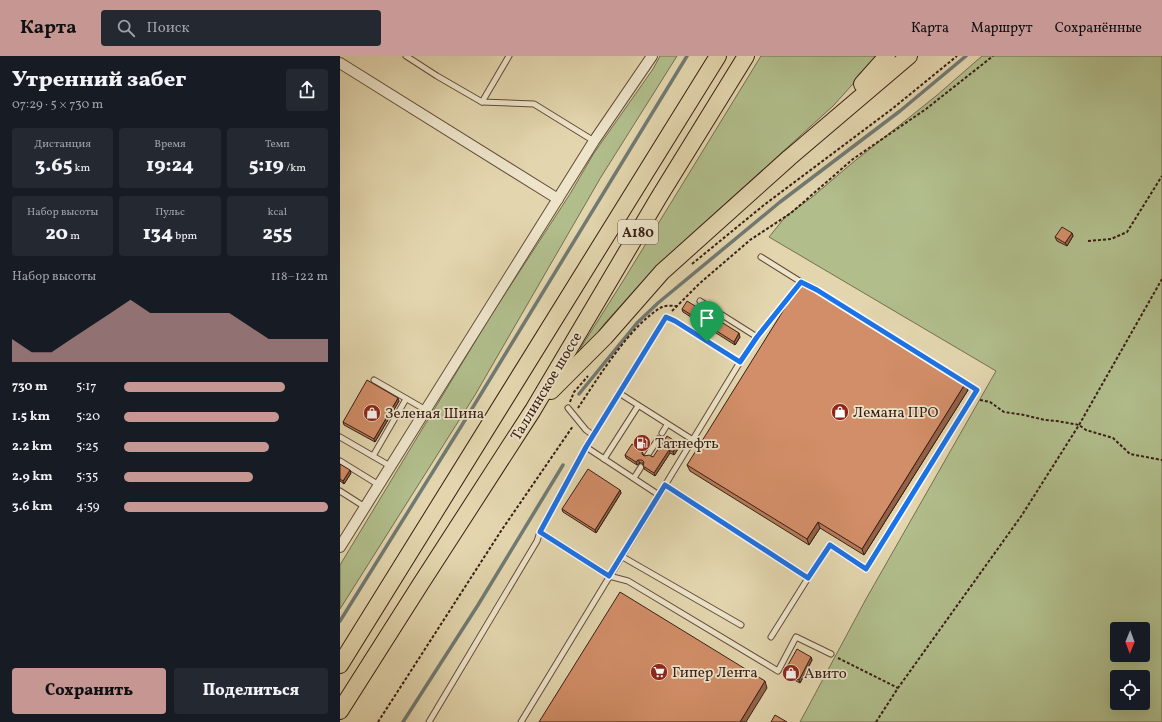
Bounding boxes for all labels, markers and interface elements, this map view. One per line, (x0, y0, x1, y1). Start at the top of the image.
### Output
search box (101, 10, 381, 46)
text: Карта (20, 15, 77, 41)
icon: search (115, 17, 137, 39)
text: Поиск (147, 18, 190, 39)
text: Карта (911, 19, 949, 38)
text: Маршрут (971, 19, 1033, 38)
text: Сохранённые (1055, 19, 1142, 38)
text: Утренний забег (12, 65, 186, 96)
button: share (286, 69, 328, 111)
text: 07:29 · 5 × 730 m (12, 96, 103, 114)
text: Дистанция (34, 137, 91, 152)
text: Время (154, 137, 186, 152)
text: Темп (265, 137, 290, 152)
text: 3.65 (35, 152, 72, 180)
text: 19:24 (146, 152, 194, 180)
text: 5:19 (249, 152, 284, 180)
text: km (72, 161, 90, 176)
text: /km (284, 161, 306, 176)
text: Набор высоты (27, 205, 98, 220)
text: Пульс (155, 205, 185, 220)
text: kcal (268, 205, 287, 220)
text: 20 (45, 220, 68, 248)
text: 134 (143, 220, 173, 248)
text: 255 (263, 220, 292, 248)
road number: A180 (618, 220, 658, 244)
text: m (68, 229, 80, 244)
text: bpm (173, 229, 197, 244)
text: Набор высоты (12, 268, 96, 286)
text: 118–122 m (271, 268, 328, 286)
pin (690, 301, 724, 342)
icon: arrive (696, 307, 718, 329)
street label: Таллинское шоссе (506, 328, 588, 445)
text: 730 m (12, 378, 48, 396)
text: 5:17 (76, 378, 97, 396)
shop icon: Лемана ПРО (830, 402, 850, 422)
shop icon: Зеленая Шина (362, 403, 382, 423)
place label: Лемана ПРО (853, 403, 938, 424)
place label: Зеленая Шина (385, 404, 484, 425)
text: 1.5 km (12, 408, 50, 426)
text: 5:20 (76, 408, 100, 426)
fuel station icon: Татнефть (632, 433, 652, 453)
place label: Татнефть (655, 434, 719, 455)
text: 2.2 km (12, 438, 52, 456)
text: 5:25 (76, 438, 99, 456)
text: 2.9 km (12, 468, 53, 486)
text: 5:35 (76, 468, 98, 486)
text: 3.6 km (12, 498, 53, 516)
text: 4:59 (76, 498, 100, 516)
north arrow (1110, 622, 1150, 662)
map controls (1110, 622, 1150, 710)
supermarket icon: Гипер Лента (649, 662, 669, 682)
place label: Гипер Лента (672, 663, 758, 684)
shop icon: Авито (781, 663, 801, 683)
place label: Авито (804, 664, 847, 685)
button: Сохранить (12, 668, 166, 714)
button: Поделиться (174, 668, 328, 714)
button: locate (1110, 670, 1150, 710)

